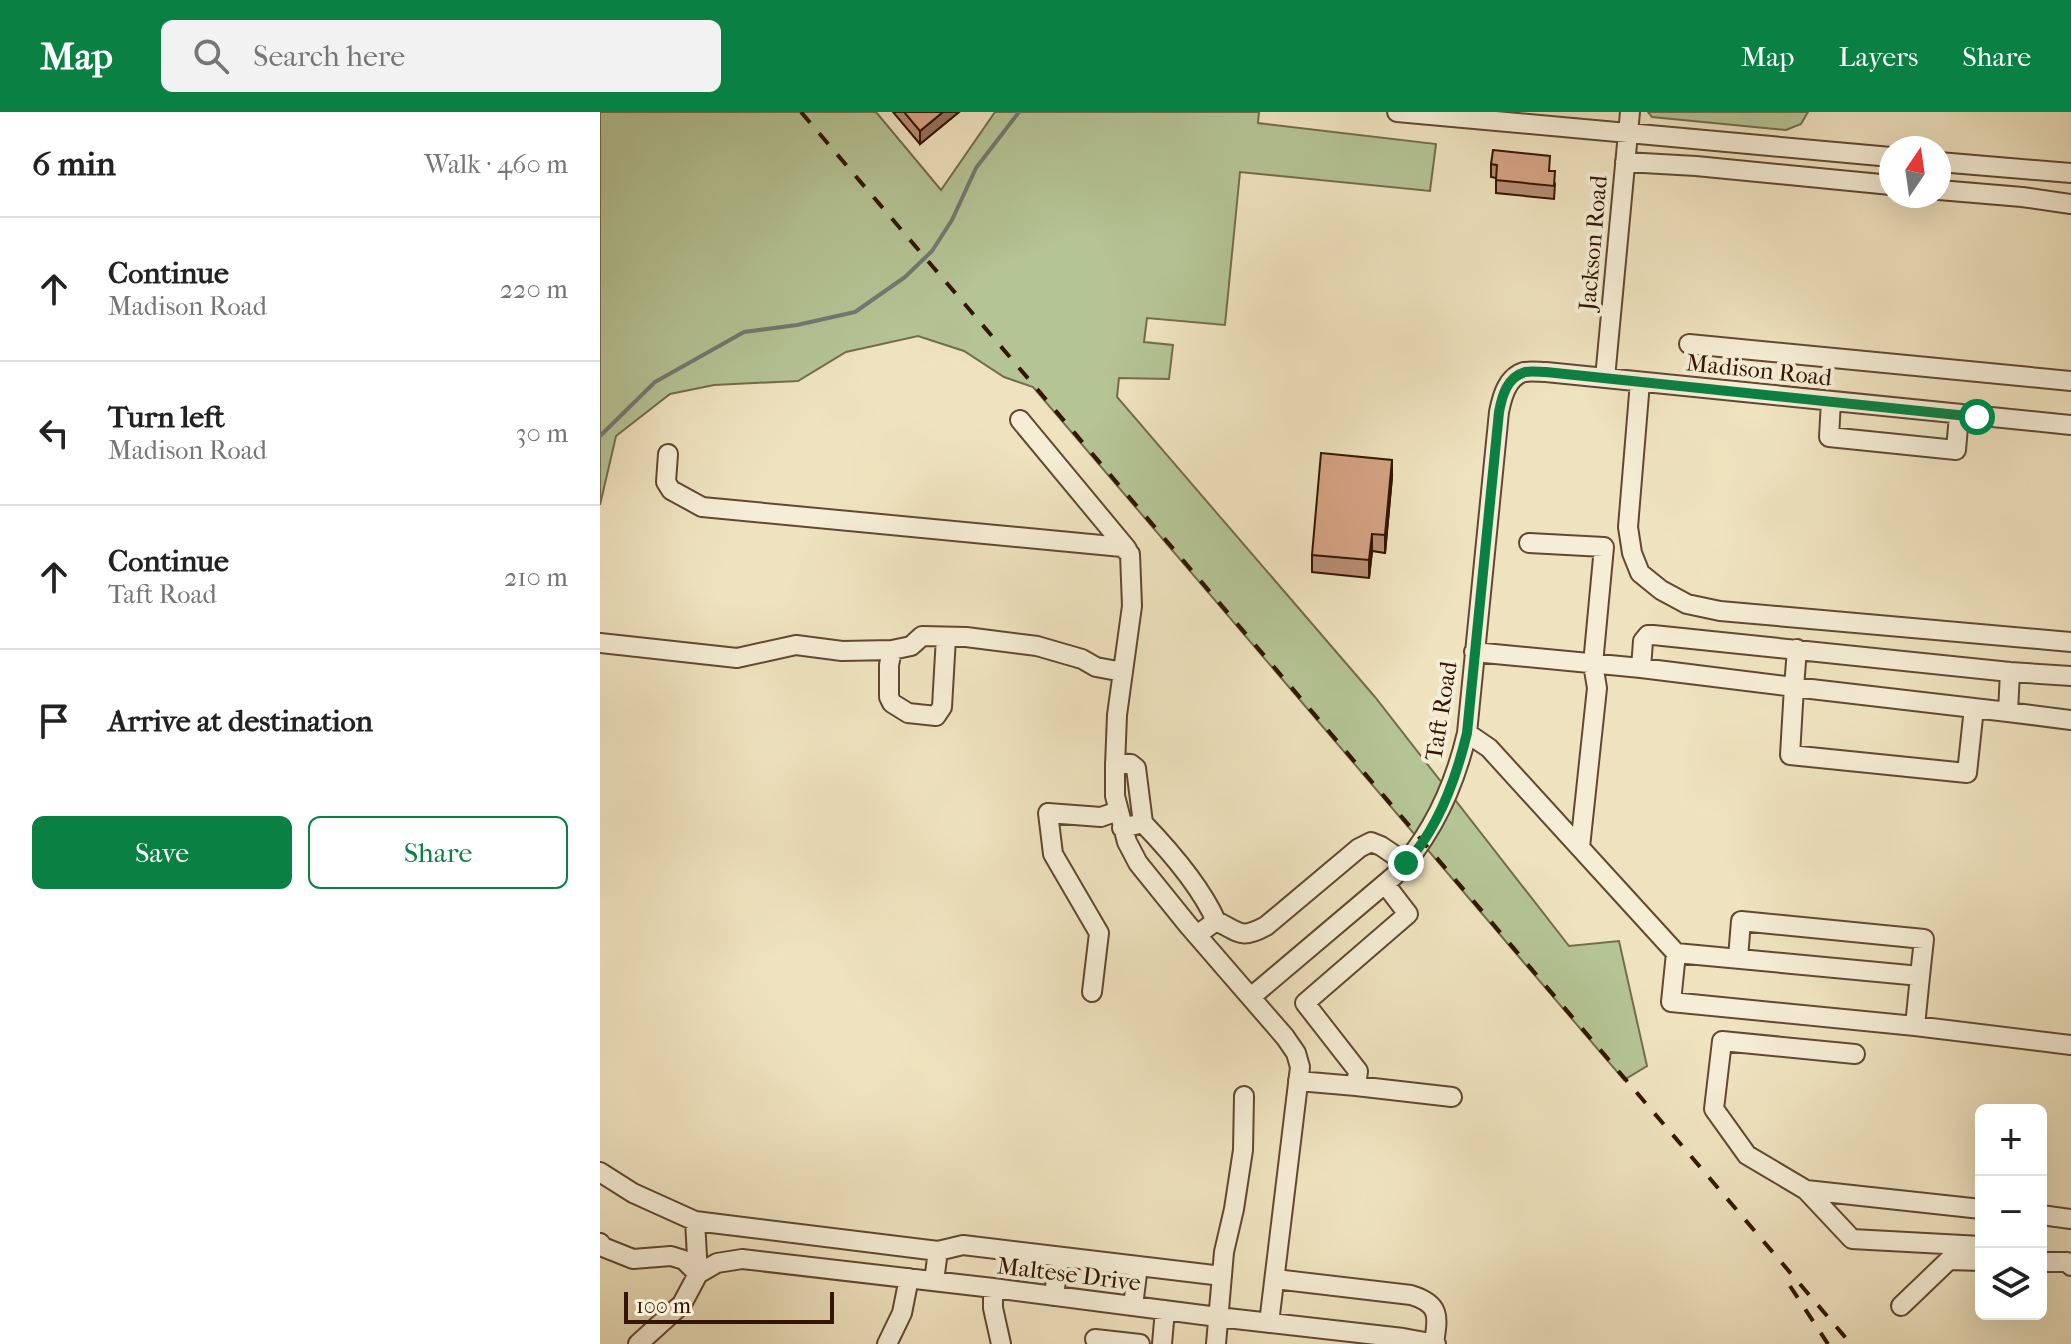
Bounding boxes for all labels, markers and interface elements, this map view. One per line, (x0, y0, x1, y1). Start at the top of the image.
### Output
search box (161, 20, 721, 92)
text: Map (40, 34, 113, 79)
icon: search (189, 34, 233, 78)
text: Search here (253, 39, 405, 74)
text: Map (1741, 40, 1794, 73)
text: Layers (1838, 40, 1918, 73)
text: Share (1962, 40, 2031, 73)
north arrow (1879, 136, 1951, 208)
text: 6 min (32, 144, 116, 184)
text: Walk · 460 m (424, 149, 568, 180)
street label: Jackson Road (1573, 173, 1613, 314)
text: Continue (108, 256, 229, 291)
icon: ahead (32, 267, 76, 311)
text: 220 m (500, 274, 568, 305)
text: Madison Road (108, 291, 267, 322)
street label: Madison Road (1685, 348, 1834, 392)
route start (1959, 399, 1995, 435)
text: Turn left (108, 400, 225, 435)
icon: left (32, 411, 76, 455)
text: 30 m (516, 418, 568, 449)
text: Madison Road (108, 435, 267, 466)
text: Continue (108, 544, 229, 579)
icon: ahead (32, 555, 76, 599)
text: 210 m (504, 562, 568, 593)
text: Taft Road (108, 579, 217, 610)
street label: Taft Road (1419, 658, 1463, 763)
icon: arrive (32, 699, 76, 743)
text: Arrive at destination (108, 704, 373, 739)
button: Save (32, 816, 292, 889)
button: Share (308, 816, 568, 889)
route end (1388, 845, 1424, 881)
map controls (1975, 1104, 2047, 1320)
button: + (1975, 1104, 2047, 1176)
button: − (1975, 1176, 2047, 1248)
button: layers (1975, 1248, 2047, 1320)
street label: Maltese Drive (996, 1251, 1143, 1297)
scale bar (624, 1288, 834, 1324)
text: 100 m (636, 1293, 691, 1319)

